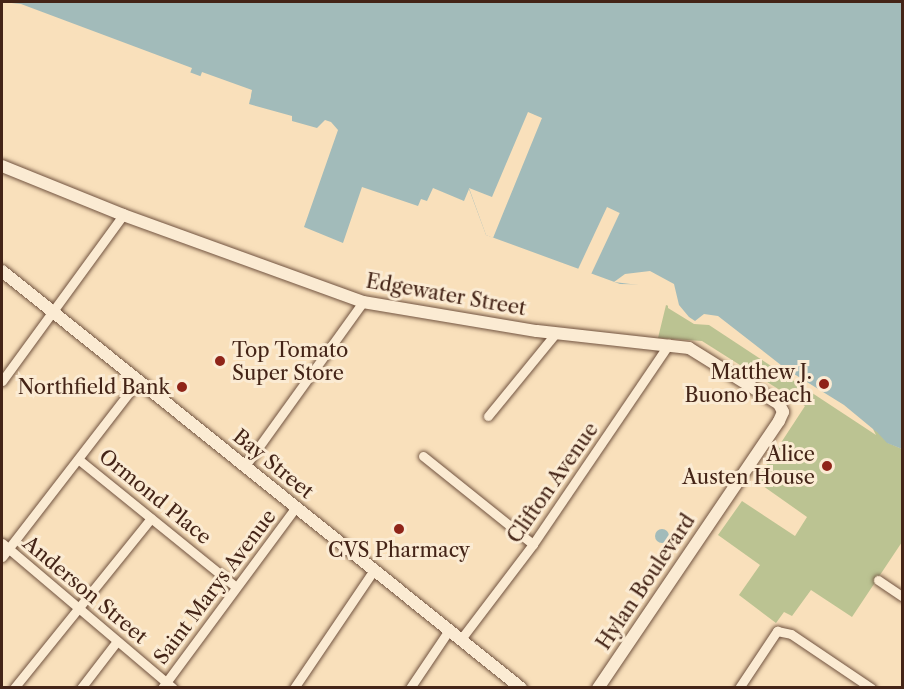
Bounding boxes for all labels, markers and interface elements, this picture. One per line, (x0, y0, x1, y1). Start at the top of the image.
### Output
street label: Edgewater Street (364, 269, 528, 321)
place label: Top Tomato Super Store (232, 338, 349, 385)
marker: Top Tomato Super Store (213, 354, 227, 368)
place label: Matthew J. Buono Beach (685, 360, 812, 407)
place label: Northfield Bank (18, 375, 170, 399)
marker: Matthew J. Buono Beach (817, 377, 831, 391)
marker: Northfield Bank (175, 380, 189, 394)
street label: Clifton Avenue (502, 418, 604, 548)
street label: Bay Street (228, 424, 318, 504)
place label: Alice Austen House (682, 442, 815, 489)
street label: Ormond Place (94, 444, 216, 550)
marker: Alice Austen House (820, 459, 834, 473)
street label: Saint Marys Avenue (149, 505, 281, 669)
street label: Hylan Boulevard (592, 510, 700, 654)
marker: CVS Pharmacy (392, 522, 406, 536)
street label: Anderson Street (18, 531, 152, 649)
place label: CVS Pharmacy (328, 538, 470, 562)

